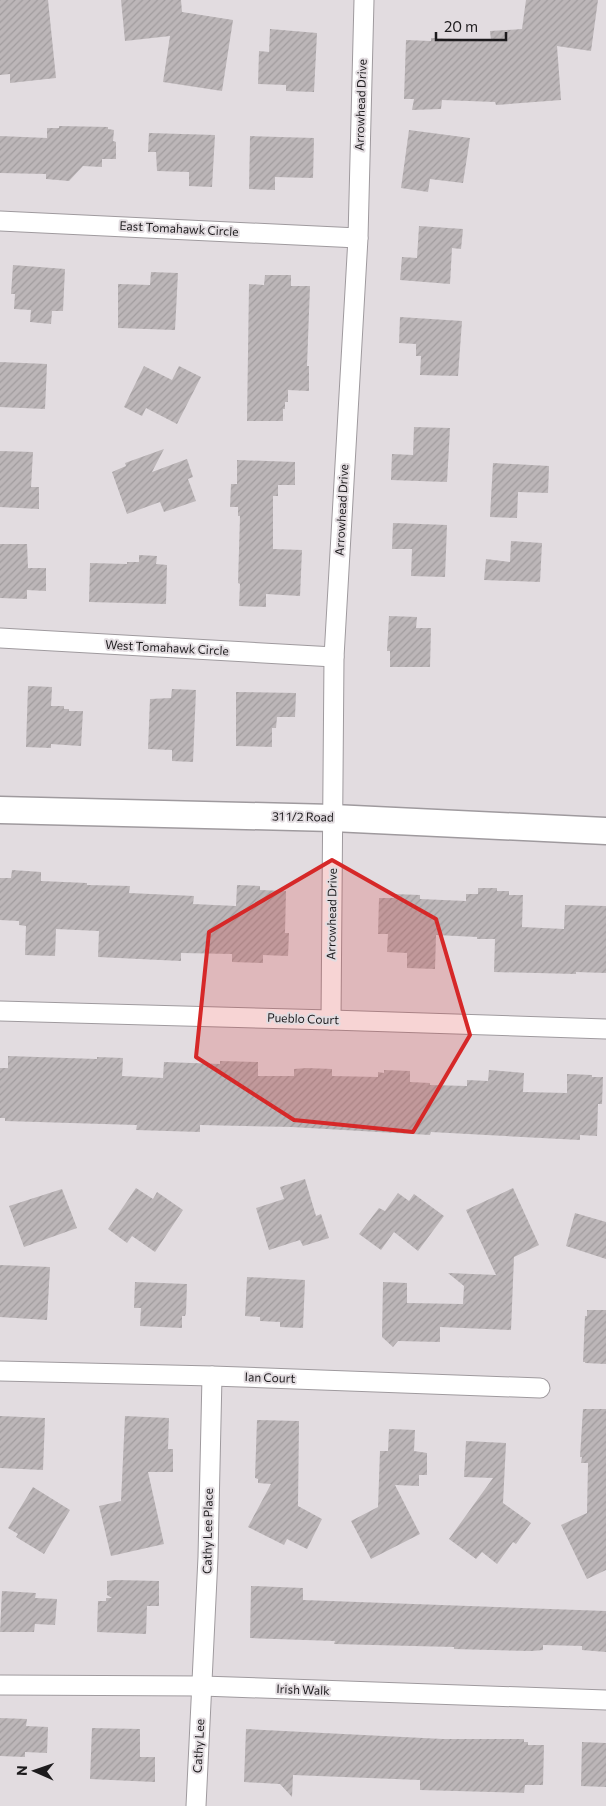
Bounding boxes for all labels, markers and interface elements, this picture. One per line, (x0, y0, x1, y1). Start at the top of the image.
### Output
scale bar (436, 10, 506, 42)
text: 20 m (444, 17, 478, 35)
street label: Arrowhead Drive (351, 59, 369, 151)
street label: East Tomahawk Circle (119, 218, 239, 238)
street label: Arrowhead Drive (332, 464, 350, 556)
street label: West Tomahawk Circle (105, 637, 229, 657)
street label: 31 1/2 Road (272, 808, 334, 824)
street label: Arrowhead Drive (323, 868, 339, 960)
street label: Pueblo Court (267, 1010, 339, 1026)
street label: Ian Court (244, 1369, 296, 1385)
street label: Cathy Lee Place (199, 1488, 215, 1574)
street label: Irish Walk (276, 1681, 330, 1697)
street label: Cathy Lee (190, 1719, 206, 1773)
north arrow (10, 1746, 60, 1796)
text: N (13, 1765, 30, 1776)

